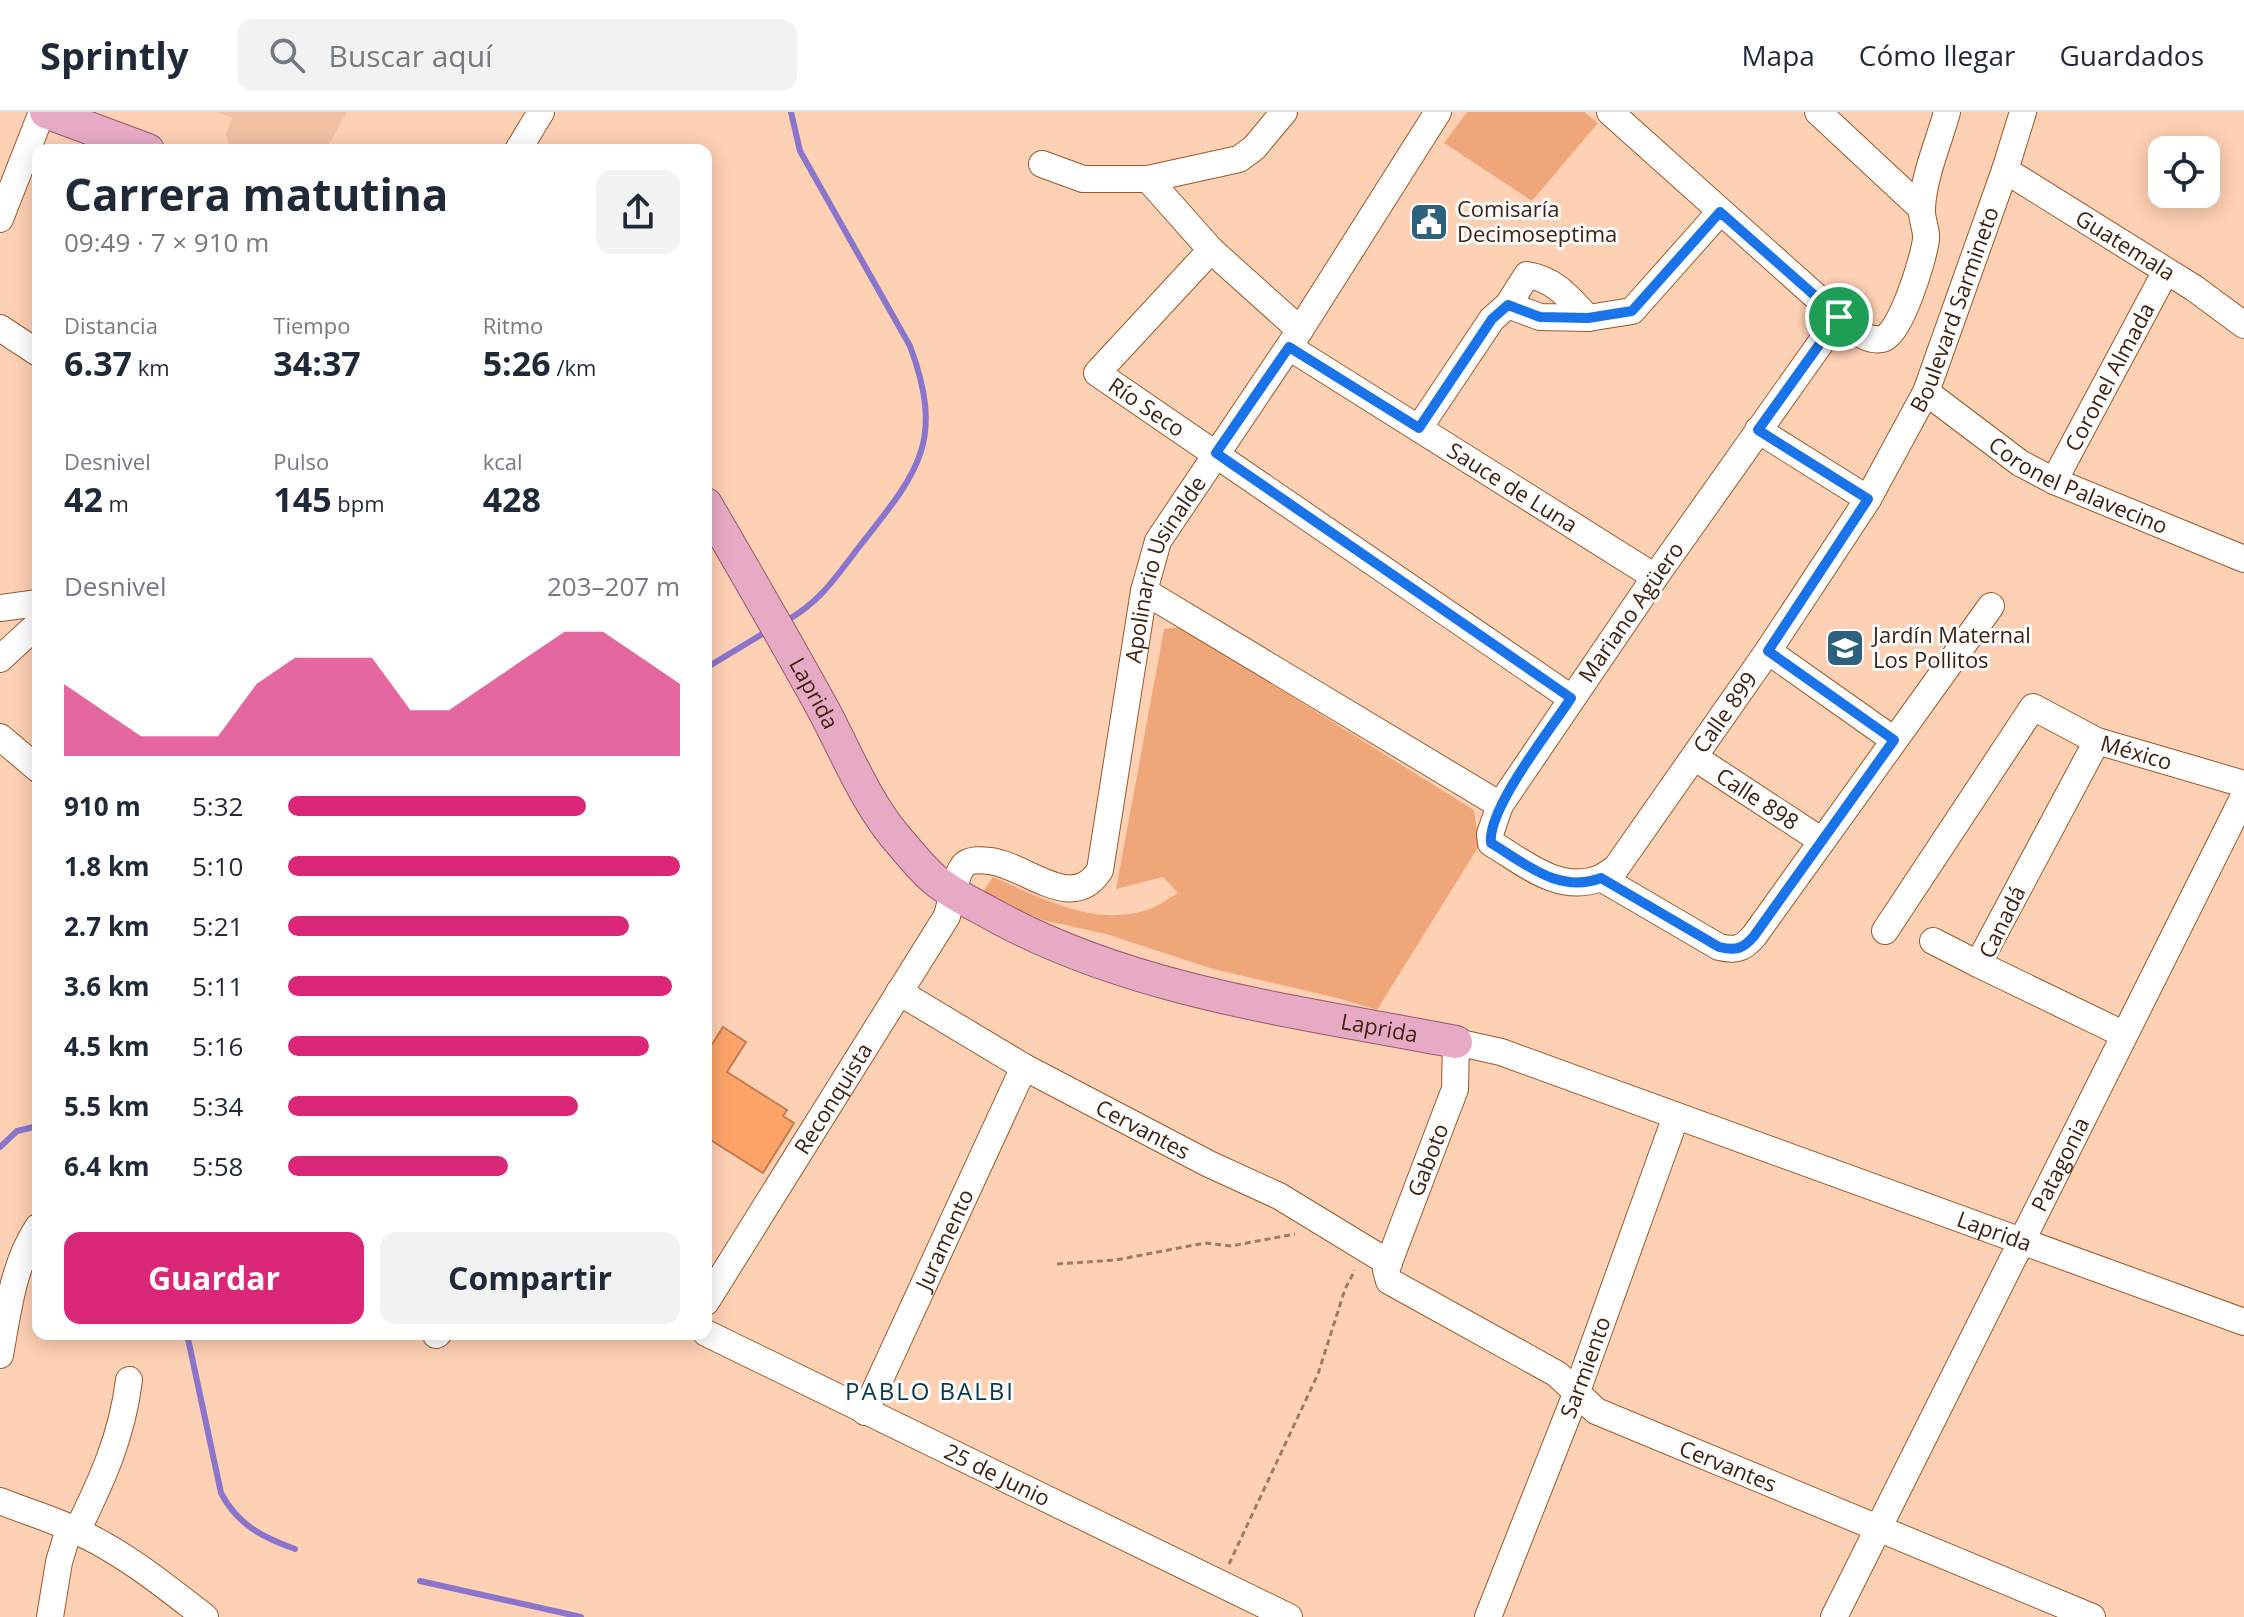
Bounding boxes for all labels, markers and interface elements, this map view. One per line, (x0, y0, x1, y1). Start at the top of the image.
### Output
search box (237, 19, 797, 91)
text: Sprintly (40, 29, 189, 81)
icon: search (265, 33, 309, 77)
text: Buscar aquí (329, 35, 493, 76)
text: Mapa (1741, 36, 1815, 74)
text: Cómo llegar (1859, 36, 2015, 74)
text: Guardados (2059, 36, 2204, 74)
map controls (2148, 136, 2220, 208)
button: locate (2148, 136, 2220, 208)
text: Carrera matutina (64, 164, 448, 224)
button: share (596, 170, 680, 254)
place label: Comisaría Decimoseptima (1457, 193, 1617, 248)
public building icon: Comisaría Decimoseptima (1408, 201, 1450, 243)
street label: Boulevard Sarmineto (1902, 202, 2005, 417)
street label: Guatemala (2070, 202, 2182, 287)
text: 09:49 · 7 × 910 m (64, 224, 269, 260)
pin (1805, 283, 1873, 351)
icon: arrive (1817, 295, 1861, 339)
street label: Coronel Almada (2057, 297, 2161, 456)
text: Distancia (64, 310, 158, 340)
text: Tiempo (273, 310, 350, 340)
text: Ritmo (483, 310, 543, 340)
text: 6.37 (64, 340, 132, 386)
text: 34:37 (273, 340, 361, 386)
text: 5:26 (483, 340, 551, 386)
text: km (132, 352, 170, 382)
text: /km (551, 352, 596, 382)
street label: Río Seco (1103, 369, 1191, 443)
street label: Coronel Palavecino (1983, 429, 2173, 540)
street label: Sauce de Luna (1442, 434, 1584, 539)
text: Desnivel (64, 446, 151, 476)
text: Pulso (273, 446, 329, 476)
text: kcal (483, 446, 523, 476)
street label: Apolinario Usinalde (1117, 469, 1212, 665)
text: 42 (64, 476, 103, 522)
text: 145 (273, 476, 332, 522)
text: 428 (483, 476, 541, 522)
text: m (103, 488, 129, 518)
text: bpm (332, 488, 385, 518)
street label: Mariano Agüero (1571, 535, 1690, 688)
text: Desnivel (64, 568, 167, 604)
text: 203–207 m (547, 568, 680, 604)
place label: Jardín Maternal Los Pollitos (1871, 619, 2031, 674)
school or university icon: Jardín Maternal Los Pollitos (1824, 627, 1866, 669)
street label: Laprida (783, 652, 847, 734)
street label: Calle 899 (1685, 665, 1763, 759)
street label: México (2097, 727, 2176, 776)
street label: Calle 898 (1711, 760, 1805, 836)
text: 910 m (64, 788, 141, 824)
text: 5:32 (192, 788, 243, 824)
text: 1.8 km (64, 848, 150, 884)
text: 5:10 (192, 848, 243, 884)
street label: Canadá (1971, 880, 2032, 963)
text: 2.7 km (64, 908, 150, 944)
text: 5:21 (192, 908, 243, 944)
text: 3.6 km (64, 968, 150, 1004)
text: 5:11 (192, 968, 243, 1004)
street label: Laprida (1339, 1005, 1421, 1049)
text: 4.5 km (64, 1028, 150, 1064)
text: 5:16 (192, 1028, 243, 1064)
street label: Reconquista (786, 1036, 878, 1159)
text: 5.5 km (64, 1088, 150, 1124)
text: 5:34 (192, 1088, 243, 1124)
street label: Cervantes (1091, 1091, 1196, 1166)
street label: Patagonia (2023, 1112, 2095, 1216)
street label: Gaboto (1399, 1119, 1455, 1200)
text: 6.4 km (64, 1148, 150, 1184)
text: 5:58 (192, 1148, 243, 1184)
street label: Juramento (907, 1184, 980, 1296)
street label: Laprida (1953, 1203, 2036, 1258)
button: Guardar (64, 1232, 364, 1324)
button: Compartir (380, 1232, 680, 1324)
street label: Sarmiento (1552, 1312, 1617, 1422)
district label: PABLO BALBI (845, 1374, 1015, 1407)
street label: Cervantes (1675, 1432, 1782, 1498)
street label: 25 de Junio (940, 1436, 1056, 1512)

